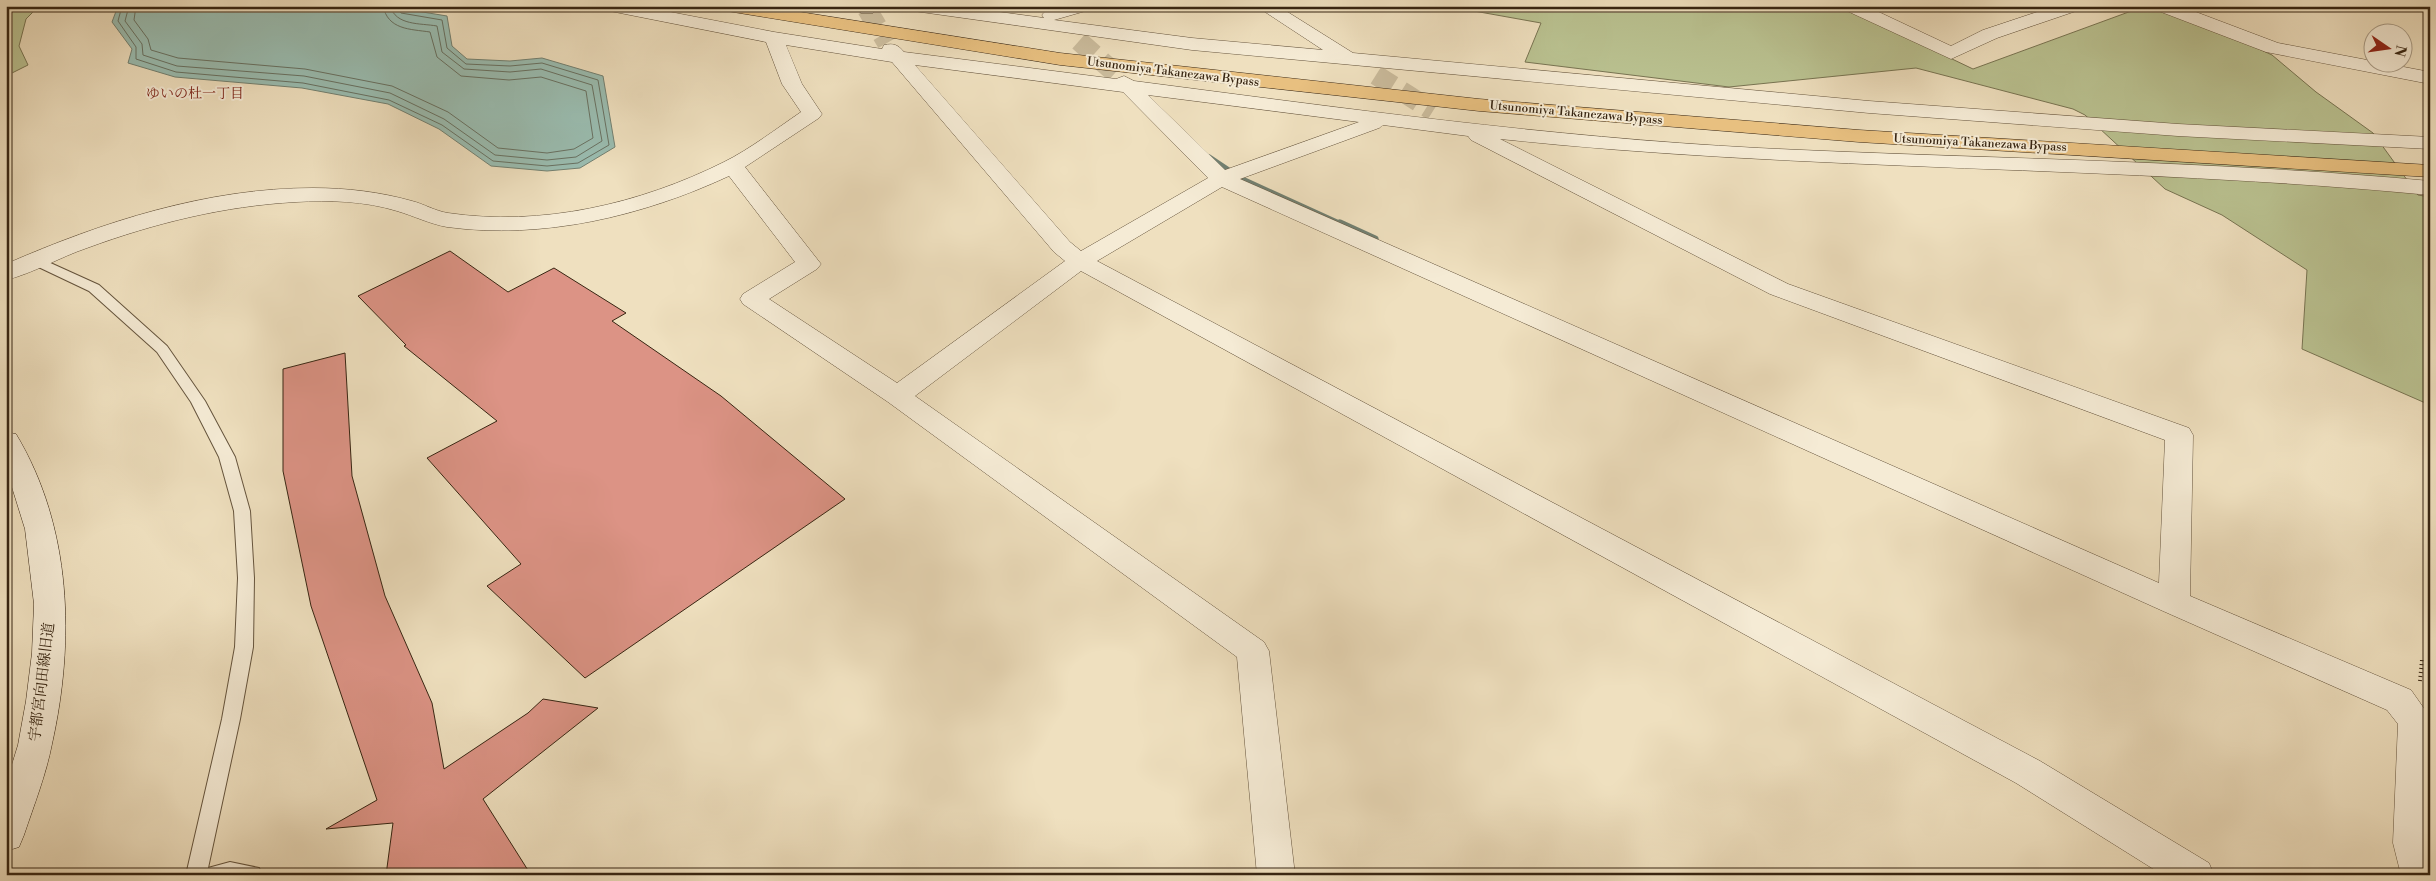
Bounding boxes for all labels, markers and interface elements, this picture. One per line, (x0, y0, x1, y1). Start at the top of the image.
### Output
north arrow (2364, 22, 2414, 72)
text: N (2390, 43, 2410, 58)
street label: Utsunomiya Takanezawa Bypass (1086, 54, 1260, 90)
district label: ゆいの杜一丁目 (146, 85, 244, 103)
street label: Utsunomiya Takanezawa Bypass (1489, 98, 1663, 128)
street label: Utsunomiya Takanezawa Bypass (1893, 131, 2067, 155)
street label: 宇都宮向田線旧道 (25, 621, 59, 743)

